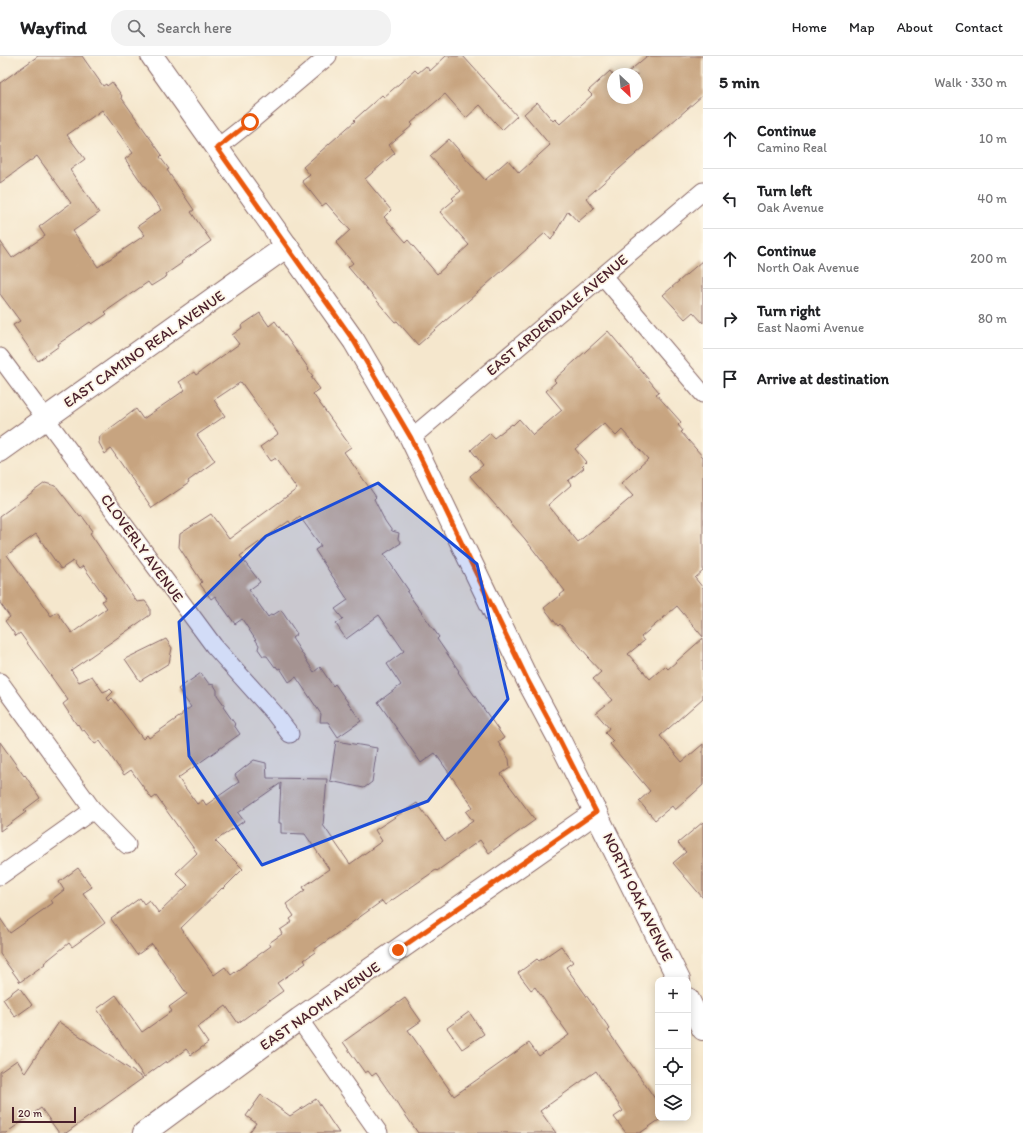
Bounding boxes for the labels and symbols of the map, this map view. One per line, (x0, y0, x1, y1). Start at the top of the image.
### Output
north arrow (607, 68, 643, 104)
route start (241, 113, 259, 131)
street label: EAST ARDENDALE AVENUE (483, 250, 631, 380)
street label: EAST CAMINO REAL AVENUE (60, 286, 228, 412)
street label: CLOVERLY AVENUE (97, 491, 187, 605)
street label: NORTH OAK AVENUE (599, 830, 677, 964)
route end (389, 941, 407, 959)
street label: EAST NAOMI AVENUE (256, 958, 384, 1054)
scale bar (12, 1105, 76, 1124)

